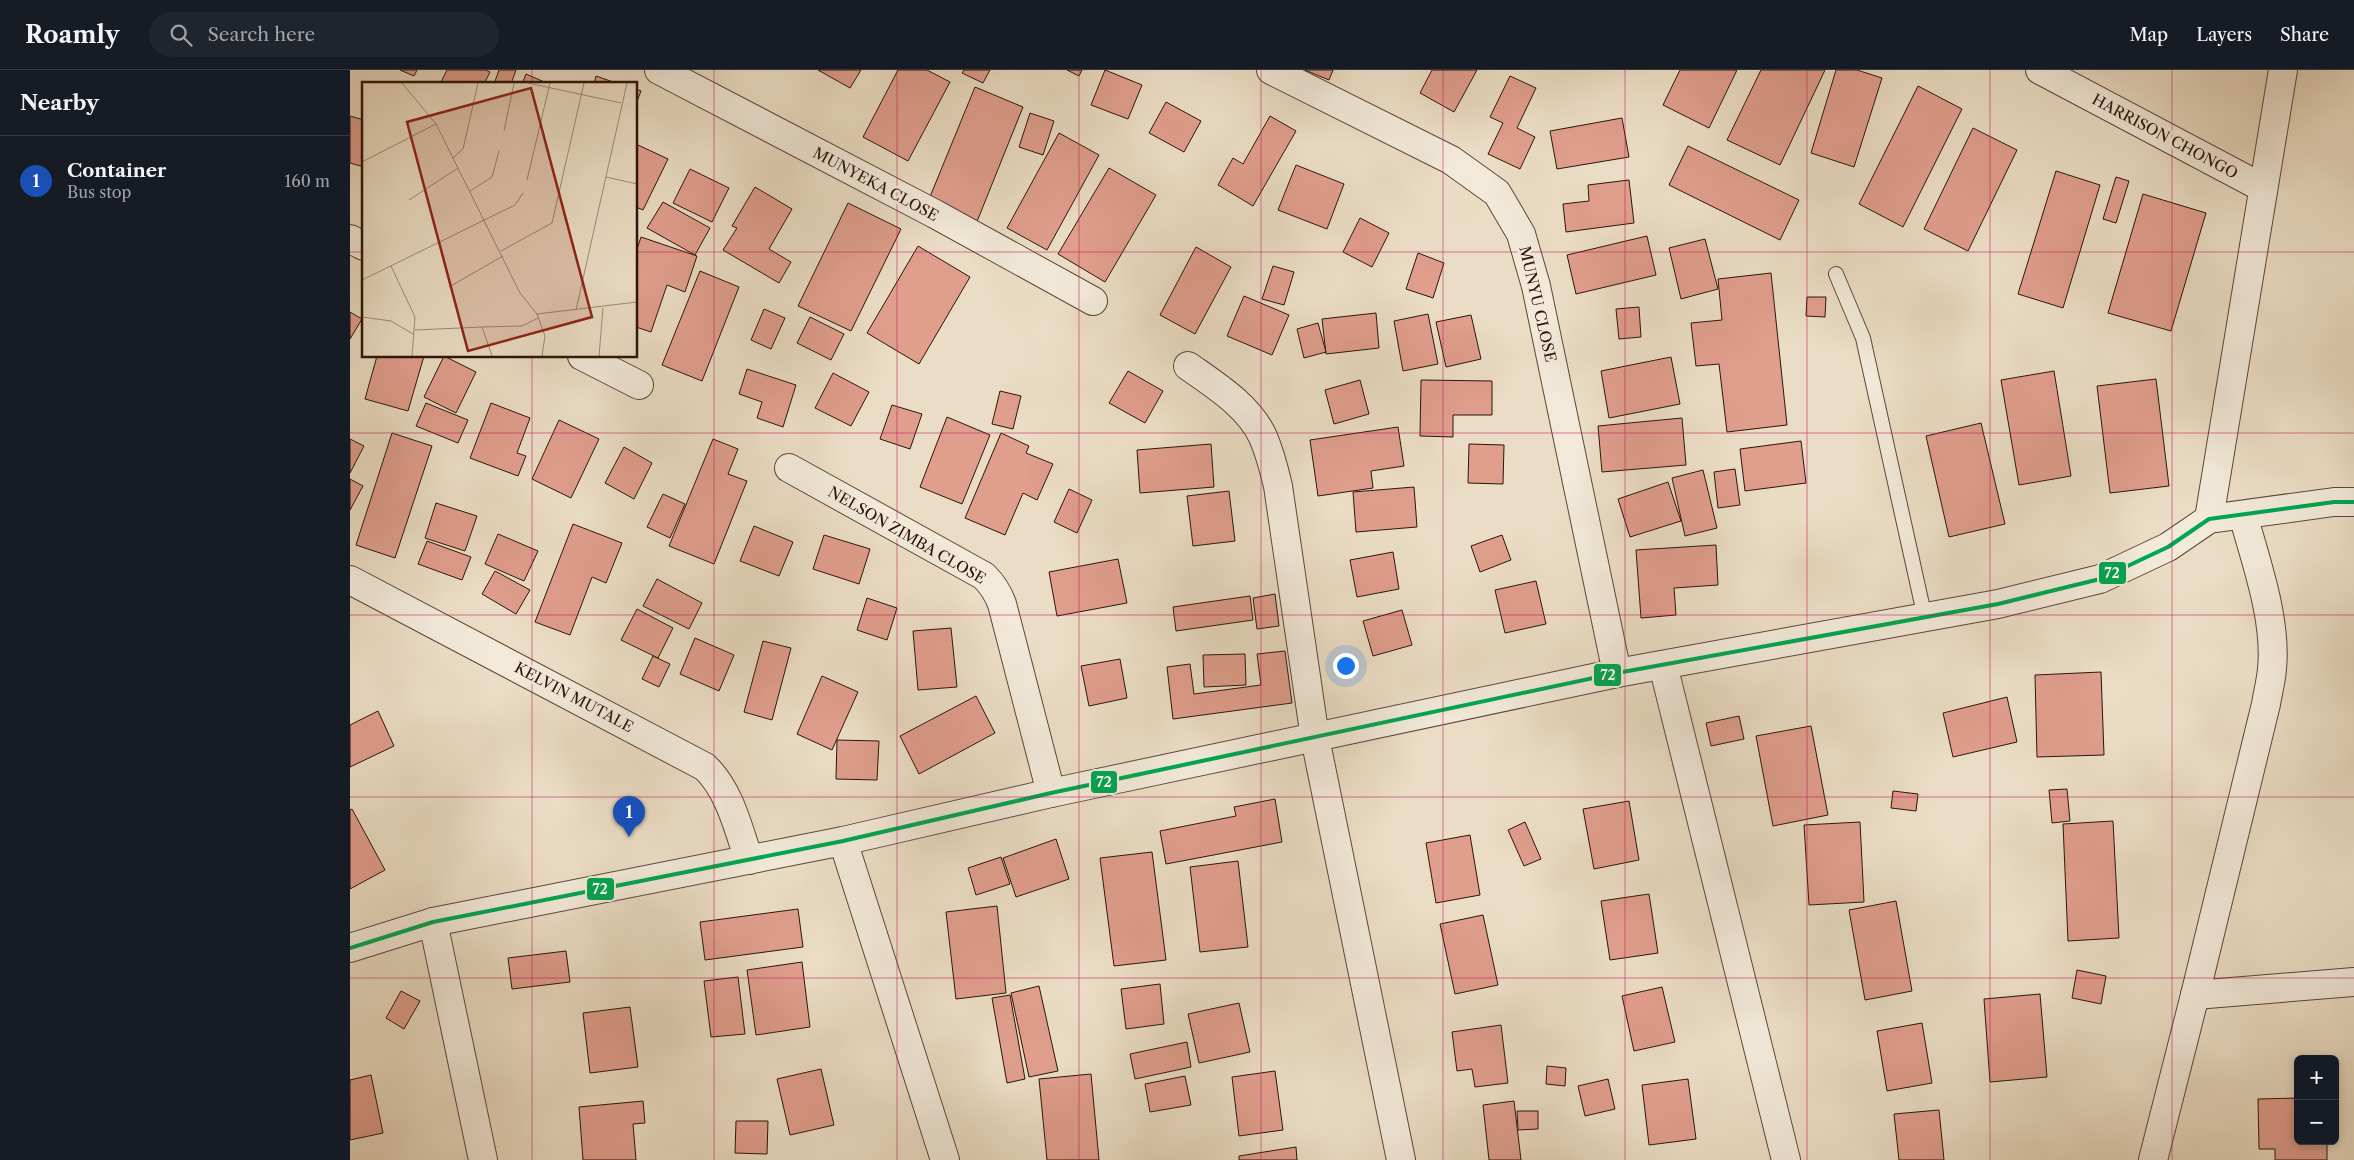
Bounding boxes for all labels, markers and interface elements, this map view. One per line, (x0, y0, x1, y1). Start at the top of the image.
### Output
search box (149, 12, 499, 57)
text: Roamly (25, 20, 119, 49)
icon: search (167, 21, 195, 49)
text: Search here (207, 23, 315, 46)
text: Map (2130, 24, 2168, 46)
text: Layers (2196, 24, 2252, 46)
text: Share (2280, 24, 2329, 46)
inset map (362, 82, 638, 358)
street label: HARRISON CHONGO (2089, 89, 2241, 183)
text: Nearby (20, 90, 99, 115)
street label: MUNYEKA CLOSE (810, 143, 942, 225)
text: Container (67, 159, 166, 182)
text: 1 (32, 171, 40, 191)
text: 160 m (285, 171, 330, 191)
text: Bus stop (67, 182, 131, 202)
street label: MUNYU CLOSE (1515, 244, 1561, 364)
street label: NELSON ZIMBA CLOSE (825, 482, 989, 588)
line badge: 72 (2098, 561, 2127, 585)
text: 72 (2104, 564, 2120, 582)
your location (1333, 653, 1359, 679)
street label: KELVIN MUTALE (511, 658, 637, 736)
line badge: 72 (1593, 663, 1622, 687)
text: 72 (1600, 666, 1616, 684)
line badge: 72 (1090, 770, 1118, 794)
text: 72 (1096, 773, 1112, 791)
pin: 1 (613, 796, 645, 837)
line badge: 72 (586, 877, 615, 901)
text: 72 (592, 880, 608, 898)
map controls (2294, 1055, 2339, 1145)
button: + (2294, 1055, 2339, 1100)
button: − (2294, 1100, 2339, 1145)

